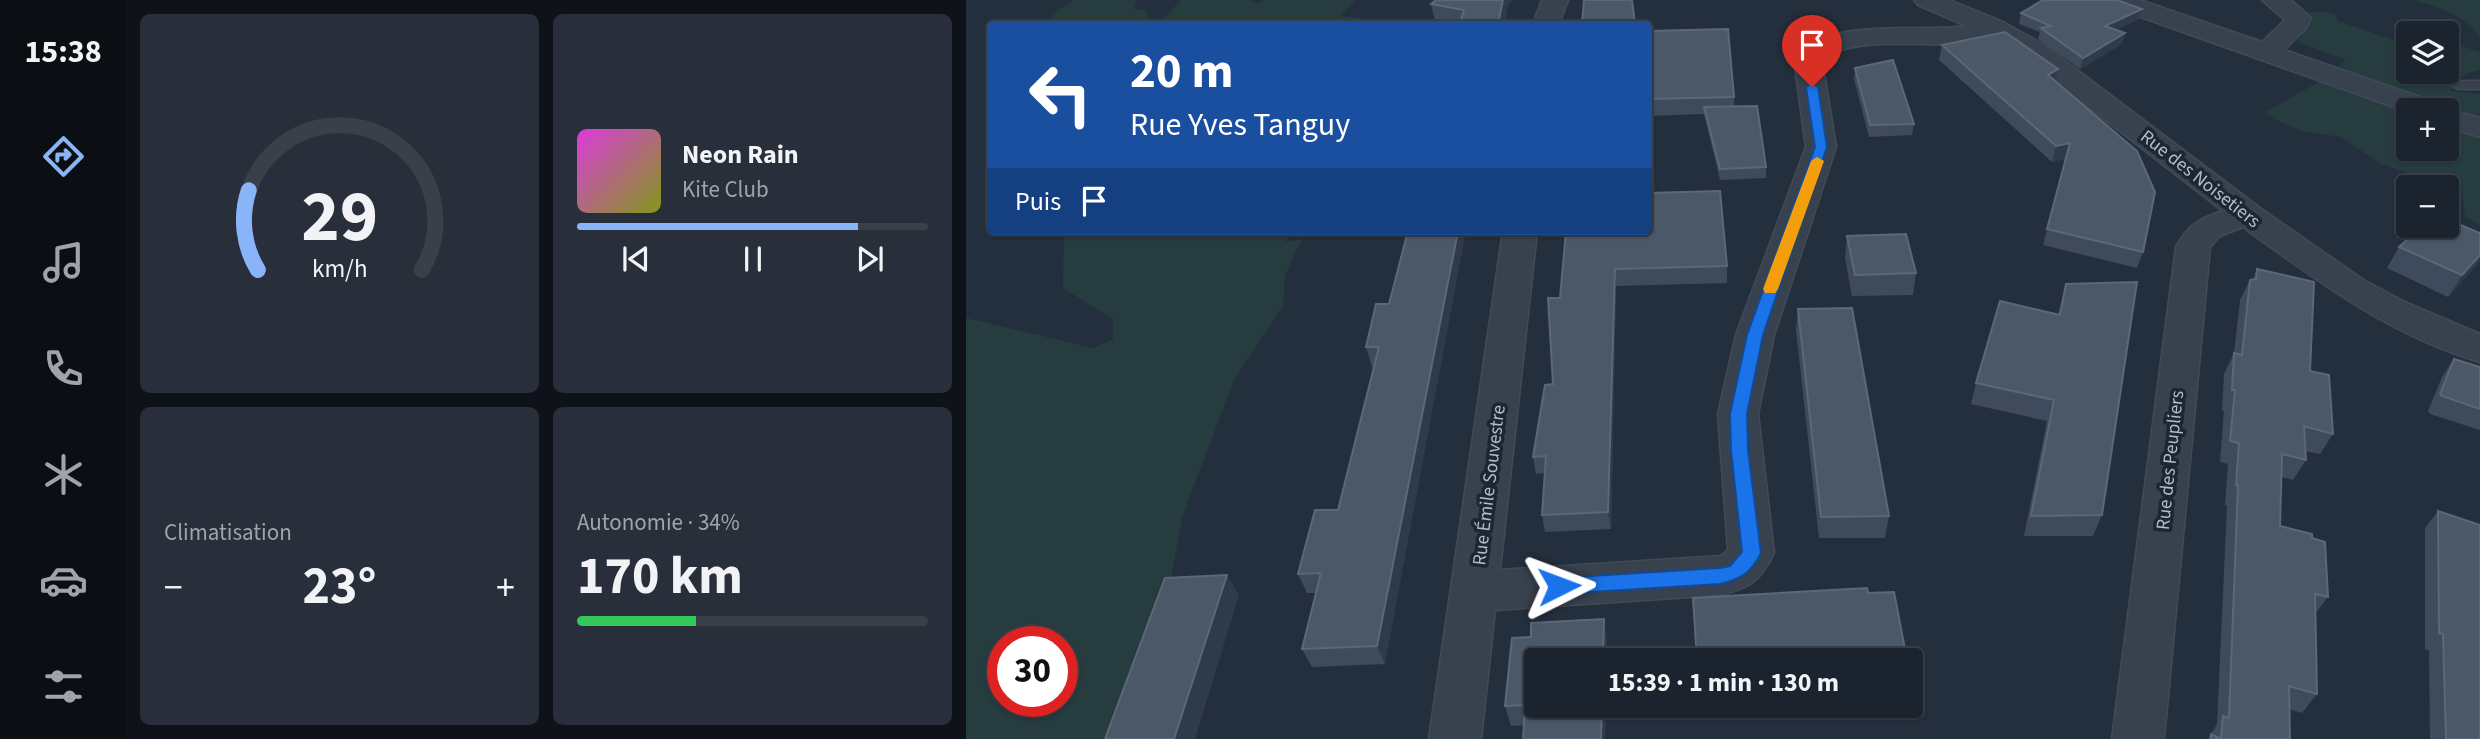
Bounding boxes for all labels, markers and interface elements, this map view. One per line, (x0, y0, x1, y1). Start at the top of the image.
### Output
pin (1782, 15, 1842, 87)
map controls (2396, 21, 2459, 238)
button: layers (2396, 21, 2459, 84)
icon: arrive (1793, 26, 1831, 64)
text: 15:38 (24, 29, 102, 75)
text: 20 m (1130, 37, 1234, 107)
icon: left (1015, 49, 1106, 140)
button: + (2396, 98, 2459, 161)
text: Rue Yves Tanguy (1130, 102, 1350, 148)
street label: Rue des Noisetiers (2134, 124, 2266, 235)
icon: directions (39, 132, 88, 181)
text: Neon Rain (682, 136, 799, 173)
text: 29 (301, 165, 378, 269)
text: Kite Club (682, 173, 769, 206)
button: − (2396, 175, 2459, 238)
icon: arrive (1075, 182, 1113, 220)
text: Puis (1015, 183, 1061, 220)
icon: music (39, 238, 88, 287)
icon: previous (617, 240, 655, 278)
icon: pause (734, 240, 772, 278)
icon: next (851, 240, 889, 278)
text: km/h (312, 251, 367, 287)
icon: phone (39, 344, 88, 393)
street label: Rue des Peupliers (2150, 389, 2191, 531)
street label: Rue Émile Souvestre (1466, 403, 1513, 567)
icon: climate (39, 450, 88, 499)
text: Autonomie · 34% (577, 506, 740, 539)
text: Climatisation (164, 516, 292, 549)
text: 170 km (577, 540, 743, 614)
position arrow (1522, 549, 1596, 623)
text: 23° (303, 550, 376, 624)
icon: car (39, 556, 88, 605)
text: − (164, 561, 183, 615)
text: + (496, 561, 515, 615)
speed limit sign: 30 (987, 626, 1078, 717)
icon: filters (39, 662, 88, 711)
text: 15:39 · 1 min · 130 m (1608, 664, 1839, 701)

